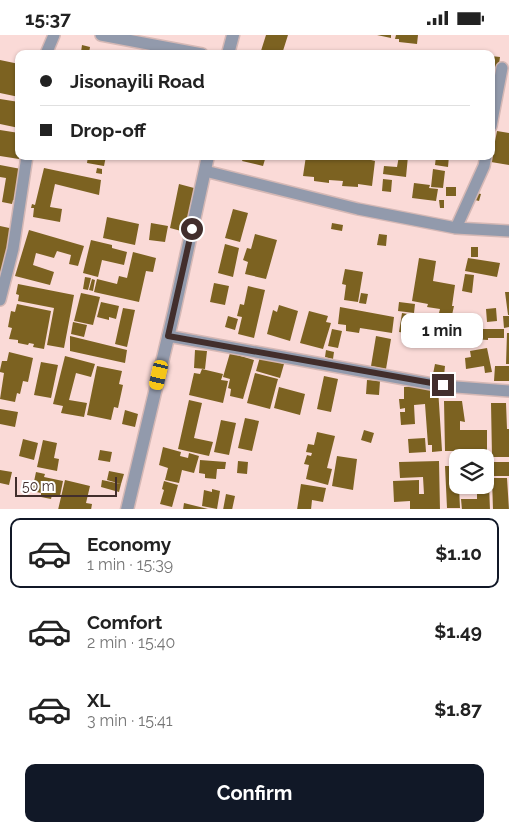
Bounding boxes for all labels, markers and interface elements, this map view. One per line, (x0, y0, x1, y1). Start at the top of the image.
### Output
text: 15:37 (25, 7, 71, 29)
text: Jisonayili Road (70, 70, 205, 92)
text: Drop-off (70, 119, 146, 141)
route start (181, 218, 203, 240)
callout: 1 min (402, 313, 484, 347)
text: 1 min (422, 321, 462, 340)
car (148, 359, 169, 391)
route end (432, 374, 454, 396)
map controls (449, 449, 494, 494)
button: layers (449, 449, 494, 494)
scale bar (15, 475, 118, 498)
text: 50 m (22, 478, 55, 494)
icon: car (27, 531, 72, 576)
text: Economy (87, 533, 171, 555)
text: $1.10 (435, 542, 482, 564)
text: 1 min · 15:39 (87, 555, 173, 574)
icon: car (27, 609, 72, 654)
text: Comfort (87, 611, 162, 633)
text: $1.49 (434, 620, 482, 642)
text: 2 min · 15:40 (87, 633, 175, 652)
icon: car (27, 687, 72, 732)
text: XL (87, 689, 110, 711)
text: $1.87 (434, 698, 482, 720)
text: 3 min · 15:41 (87, 711, 173, 730)
button: Confirm (25, 764, 484, 822)

